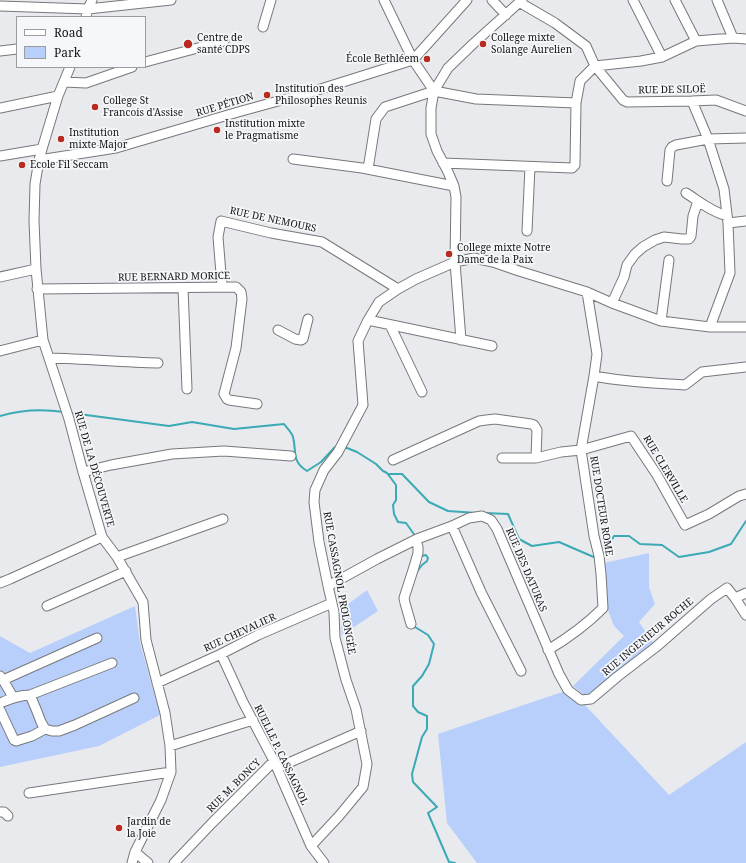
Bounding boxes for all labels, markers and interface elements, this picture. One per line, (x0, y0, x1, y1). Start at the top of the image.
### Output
legend (16, 16, 146, 68)
text: Road (54, 24, 83, 41)
place label: Centre de santé CDPS (197, 32, 250, 56)
place label: College mixte Solange Aurelien (491, 32, 572, 56)
marker: Centre de santé CDPS (182, 38, 194, 50)
marker: College mixte Solange Aurelien (478, 39, 488, 49)
text: Park (54, 44, 81, 61)
place label: École Bethléem (346, 53, 419, 65)
marker: École Bethléem (422, 54, 432, 64)
place label: Institution des Philosophes Reunis (275, 83, 367, 106)
street label: RUE DE SILOË (638, 83, 706, 97)
marker: Institution des Philosophes Reunis (262, 90, 272, 100)
street label: RUE PÉTION (195, 91, 255, 119)
place label: College St Francois d'Assise (103, 95, 183, 118)
marker: College St Francois d'Assise (90, 102, 100, 112)
place label: Institution mixte le Pragmatisme (225, 118, 305, 142)
marker: Institution mixte le Pragmatisme (212, 125, 222, 135)
place label: Institution mixte Major (69, 127, 127, 150)
marker: Institution mixte Major (56, 134, 66, 144)
place label: Ecole Fil Seccam (30, 159, 108, 171)
marker: Ecole Fil Seccam (17, 160, 27, 170)
street label: RUE DE NEMOURS (229, 205, 317, 235)
place label: College mixte Notre Dame de la Paix (457, 242, 551, 266)
marker: College mixte Notre Dame de la Paix (444, 249, 454, 259)
street label: RUE BERNARD MORICE (118, 270, 230, 284)
street label: RUE DE LA DÉCOUVERTE (72, 409, 116, 529)
street label: RUE CLERVILLE (640, 433, 690, 505)
street label: RUE DOCTEUR ROME (587, 455, 615, 557)
street label: RUE CASSAGNOL PROLONGÉE (321, 511, 357, 655)
street label: RUE DES DATURAS (503, 526, 549, 614)
street label: RUE INGENIEUR ROCHE (600, 595, 696, 679)
street label: RUE CHEVALIER (202, 611, 278, 655)
street label: RUELLE P. CASSAGNOL (251, 703, 311, 807)
street label: RUE M. BONCY (205, 757, 263, 815)
place label: Jardin de la Joie (127, 816, 171, 840)
marker: Jardin de la Joie (114, 823, 124, 833)

